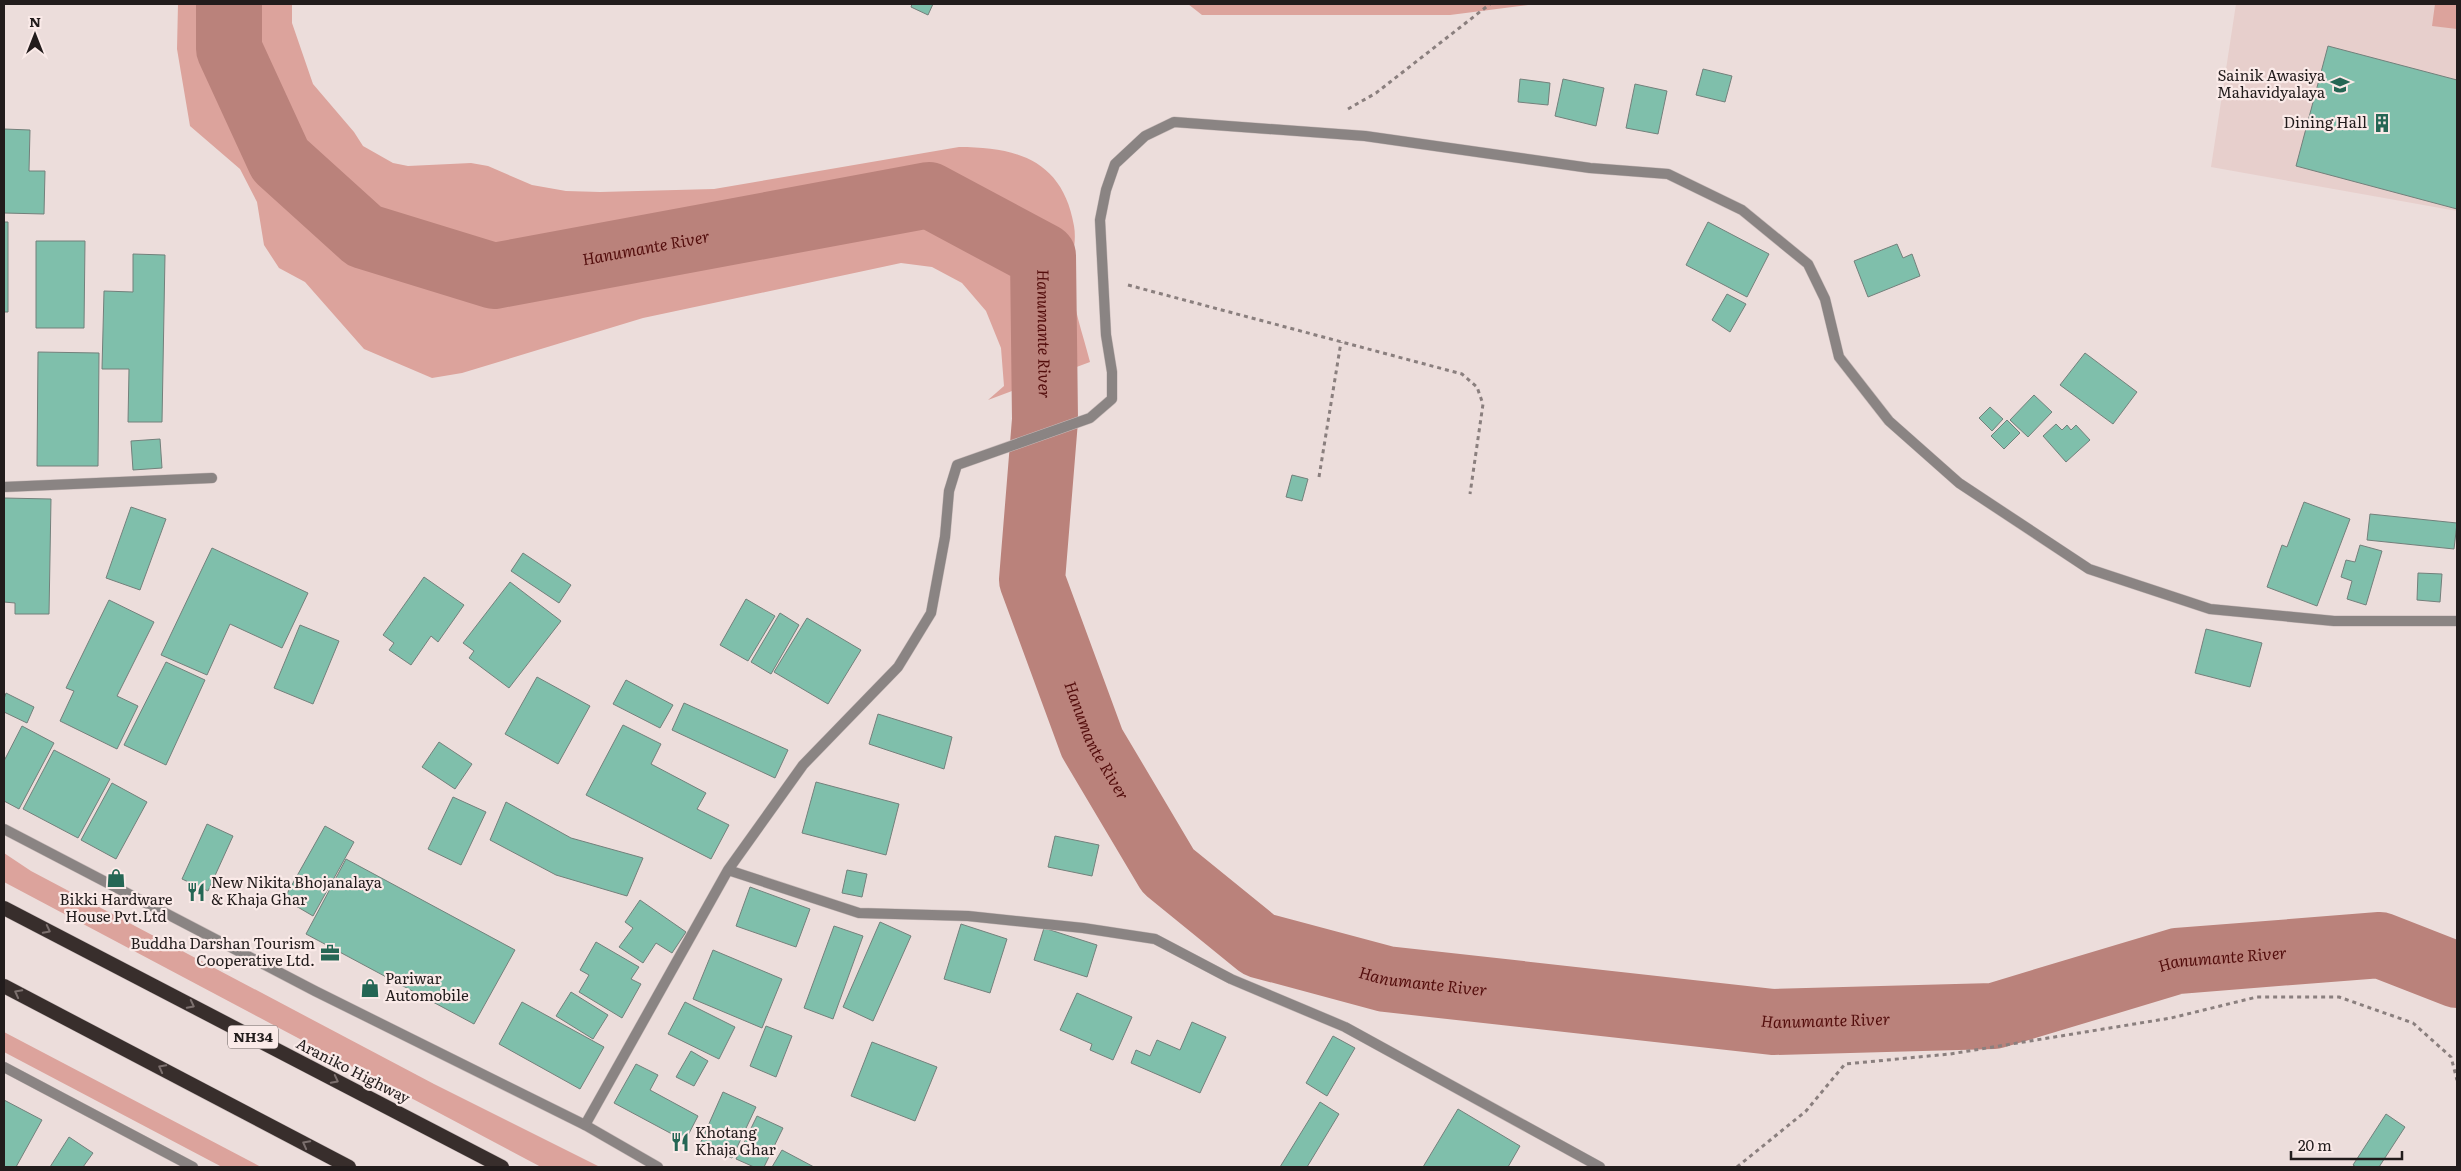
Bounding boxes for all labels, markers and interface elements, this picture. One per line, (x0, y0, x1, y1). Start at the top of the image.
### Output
north arrow (10, 10, 60, 60)
text: N (29, 11, 41, 31)
place label: Sainik Awasiya Mahavidyalaya (2217, 63, 2326, 103)
school or university icon: Sainik Awasiya Mahavidyalaya (2329, 74, 2351, 96)
place label: Dining Hall (2284, 110, 2367, 133)
building icon: Dining Hall (2371, 112, 2393, 134)
water label: Hanumante River (580, 223, 712, 270)
water label: Hanumante River (1032, 269, 1058, 399)
water label: Hanumante River (1059, 677, 1136, 804)
shop icon: Bikki Hardware House Pvt.Ltd (105, 867, 127, 889)
place label: New Nikita Bhojanalaya & Khaja Ghar (211, 870, 383, 910)
restaurant icon: New Nikita Bhojanalaya & Khaja Ghar (185, 881, 207, 903)
place label: Bikki Hardware House Pvt.Ltd (60, 887, 173, 927)
one-way arrow (42, 924, 51, 934)
place label: Buddha Darshan Tourism Cooperative Ltd. (131, 931, 315, 971)
water label: Hanumante River (2155, 939, 2288, 977)
office icon: Buddha Darshan Tourism Cooperative Ltd. (319, 942, 341, 964)
water label: Hanumante River (1356, 959, 1488, 1001)
place label: Pariwar Automobile (385, 966, 469, 1006)
shop icon: Pariwar Automobile (359, 977, 381, 999)
one-way arrow (14, 989, 23, 999)
one-way arrow (186, 999, 195, 1009)
water label: Hanumante River (1760, 1006, 1890, 1033)
road number: NH34 (228, 1026, 278, 1048)
street label: Araniko Highway (293, 1031, 415, 1109)
one-way arrow (159, 1064, 168, 1074)
one-way arrow (330, 1074, 339, 1084)
place label: Khotang Khaja Ghar (695, 1120, 776, 1160)
scale bar (2291, 1128, 2402, 1160)
restaurant icon: Khotang Khaja Ghar (669, 1131, 691, 1153)
text: 20 m (2298, 1133, 2332, 1156)
one-way arrow (302, 1140, 311, 1150)

